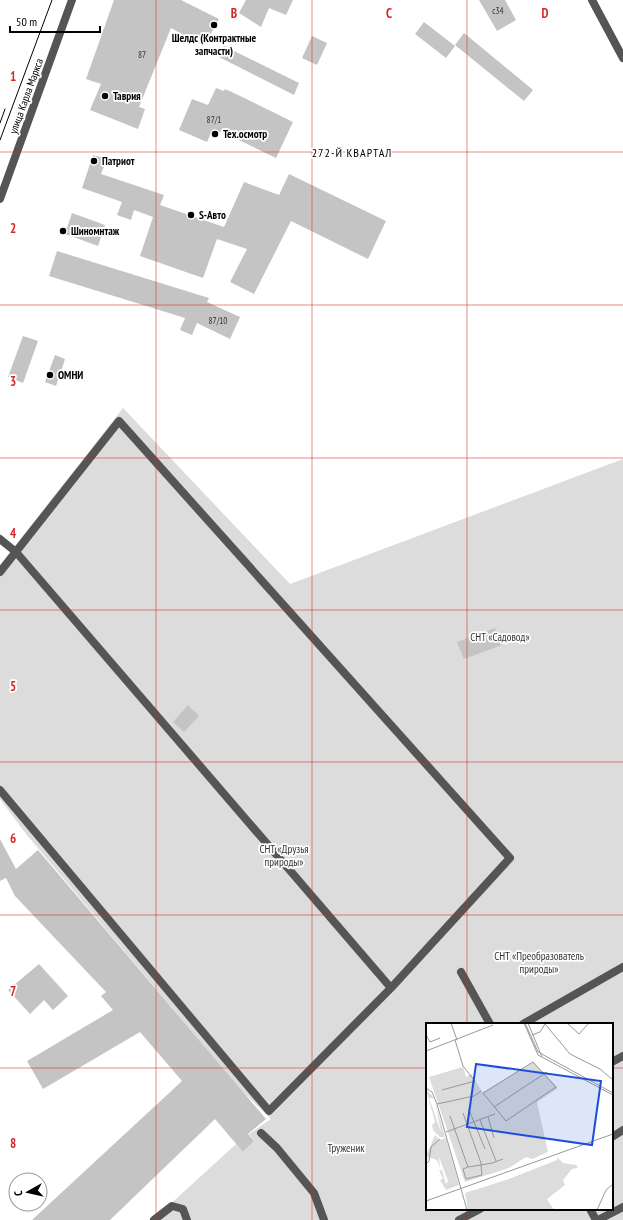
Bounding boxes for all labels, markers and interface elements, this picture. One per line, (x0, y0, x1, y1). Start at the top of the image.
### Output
text: B (231, 5, 237, 22)
text: C (386, 5, 392, 22)
house number: с34 (492, 5, 504, 16)
text: D (542, 5, 549, 22)
scale bar (10, 8, 100, 34)
text: 50 m (16, 14, 37, 29)
marker: Шелдс (Контрактные запчасти) (209, 20, 219, 30)
place label: Шелдс (Контрактные запчасти) (172, 31, 256, 58)
house number: 87 (138, 49, 146, 60)
street label: улица Карла Маркса (6, 56, 46, 136)
text: 1 (10, 68, 16, 85)
place label: Таврия (113, 89, 141, 103)
marker: Таврия (100, 91, 110, 101)
house number: 87/1 (207, 114, 221, 125)
place label: Тех.осмотр (223, 127, 267, 141)
marker: Тех.осмотр (210, 129, 220, 139)
district label: 272-Й КВАРТАЛ (312, 145, 392, 160)
place label: Патриот (102, 154, 135, 168)
marker: Патриот (89, 156, 99, 166)
place label: S-Авто (199, 208, 226, 222)
marker: S-Авто (186, 210, 196, 220)
text: 2 (10, 220, 16, 237)
place label: Шиномнтаж (71, 224, 120, 238)
marker: Шиномнтаж (58, 226, 68, 236)
house number: 87/10 (209, 315, 227, 326)
place label: ОМНИ (58, 368, 83, 382)
marker: ОМНИ (45, 370, 55, 380)
text: 3 (10, 373, 16, 390)
text: 4 (10, 525, 17, 542)
park label: СНТ «Садовод» (470, 630, 530, 644)
text: 5 (10, 678, 16, 695)
text: 6 (10, 830, 16, 847)
park label: СНТ «Друзья природы» (259, 842, 309, 869)
park label: СНТ «Преобразователь природы» (494, 949, 584, 976)
text: 7 (10, 983, 16, 1000)
inset map (426, 1023, 613, 1210)
text: 8 (10, 1135, 16, 1152)
park label: Труженик (328, 1141, 365, 1155)
north arrow (8, 1172, 48, 1212)
text: С (11, 1190, 25, 1197)

